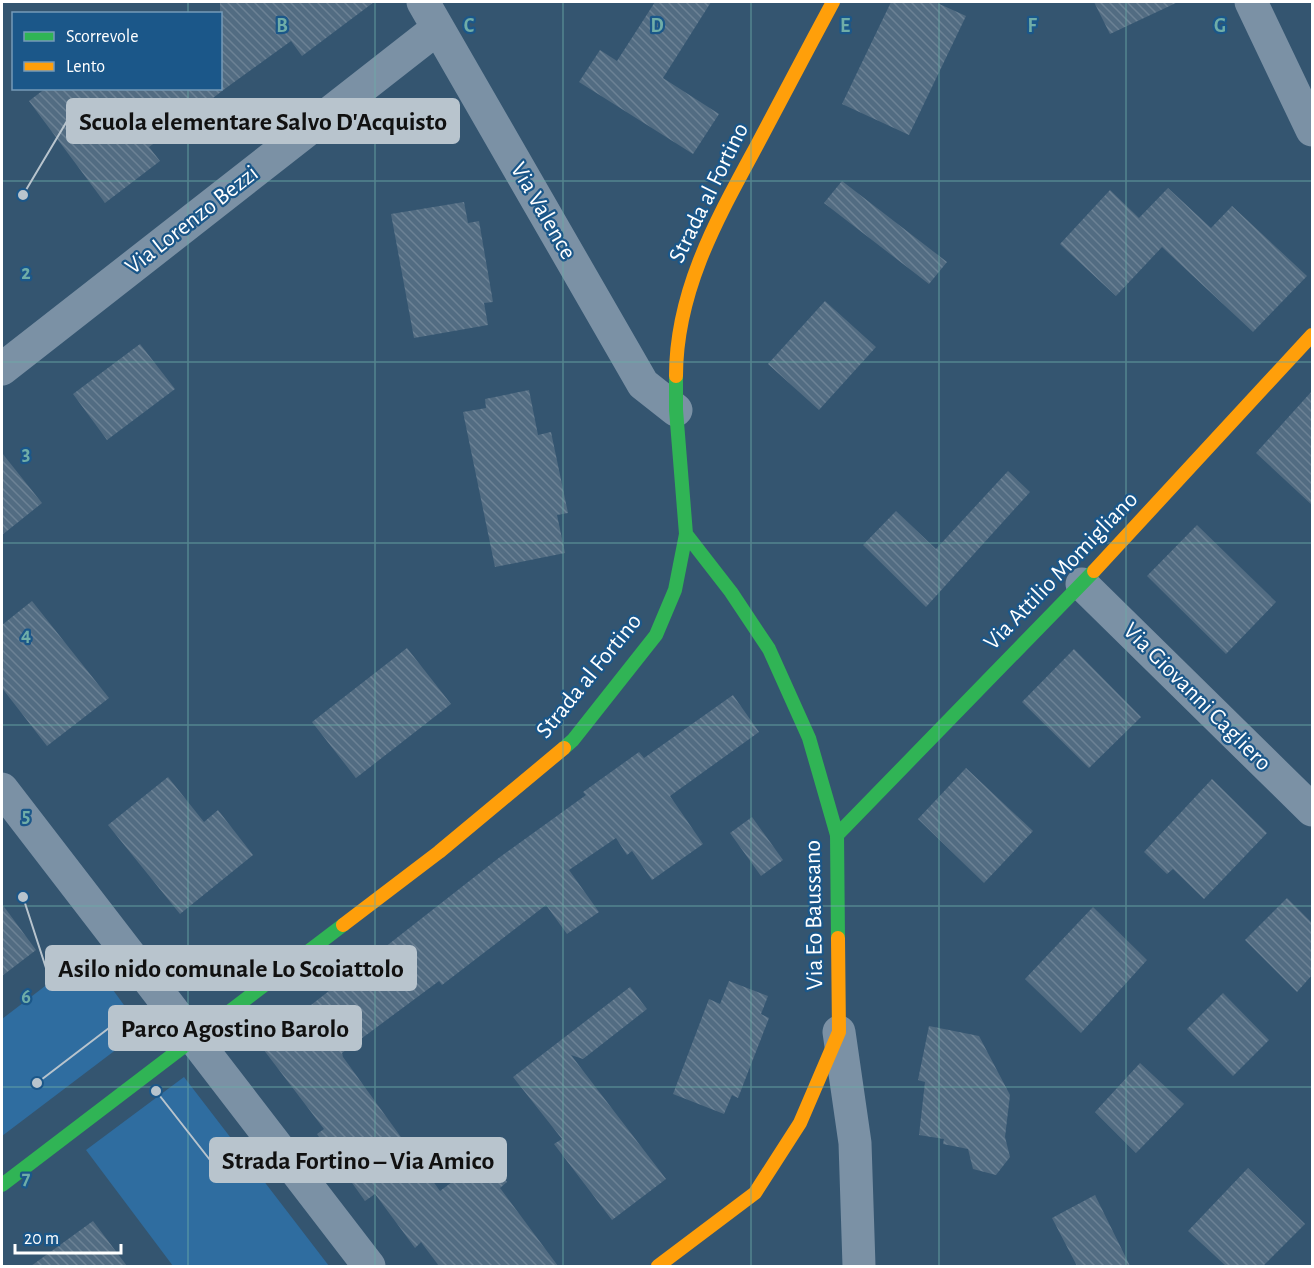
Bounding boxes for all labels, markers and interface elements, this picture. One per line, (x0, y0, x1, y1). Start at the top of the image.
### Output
legend (12, 12, 222, 90)
text: B (276, 16, 288, 36)
text: C (464, 16, 475, 36)
text: D (650, 16, 664, 36)
text: E (840, 16, 850, 36)
text: F (1027, 16, 1037, 36)
text: G (1214, 16, 1226, 36)
text: Scorrevole (66, 28, 139, 46)
text: Lento (66, 58, 105, 76)
callout: Scuola elementare Salvo D'Acquisto (67, 99, 459, 143)
text: Scuola elementare Salvo D'Acquisto (79, 109, 447, 135)
street label: Strada al Fortino (665, 119, 753, 267)
street label: Via Valence (506, 158, 580, 264)
street label: Via Lorenzo Bezzi (121, 161, 263, 279)
text: 2 (21, 263, 31, 283)
text: 3 (22, 444, 30, 464)
street label: Via Attilio Momigliano (979, 487, 1143, 655)
street label: Strada al Fortino (532, 609, 646, 743)
street label: Via Giovanni Cagliero (1118, 618, 1276, 776)
text: 4 (21, 625, 31, 645)
text: 5 (22, 806, 30, 826)
street label: Via Eo Baussano (801, 840, 827, 990)
callout: Asilo nido comunale Lo Scoiattolo (46, 946, 416, 990)
text: Asilo nido comunale Lo Scoiattolo (58, 956, 404, 982)
text: 6 (21, 987, 31, 1007)
callout: Parco Agostino Barolo (109, 1006, 361, 1050)
text: Parco Agostino Barolo (121, 1016, 349, 1042)
callout: Strada Fortino – Via Amico (210, 1138, 506, 1182)
text: Strada Fortino – Via Amico (222, 1148, 495, 1174)
text: 7 (22, 1168, 31, 1188)
scale bar (15, 1217, 122, 1255)
text: 20 m (24, 1230, 59, 1248)

